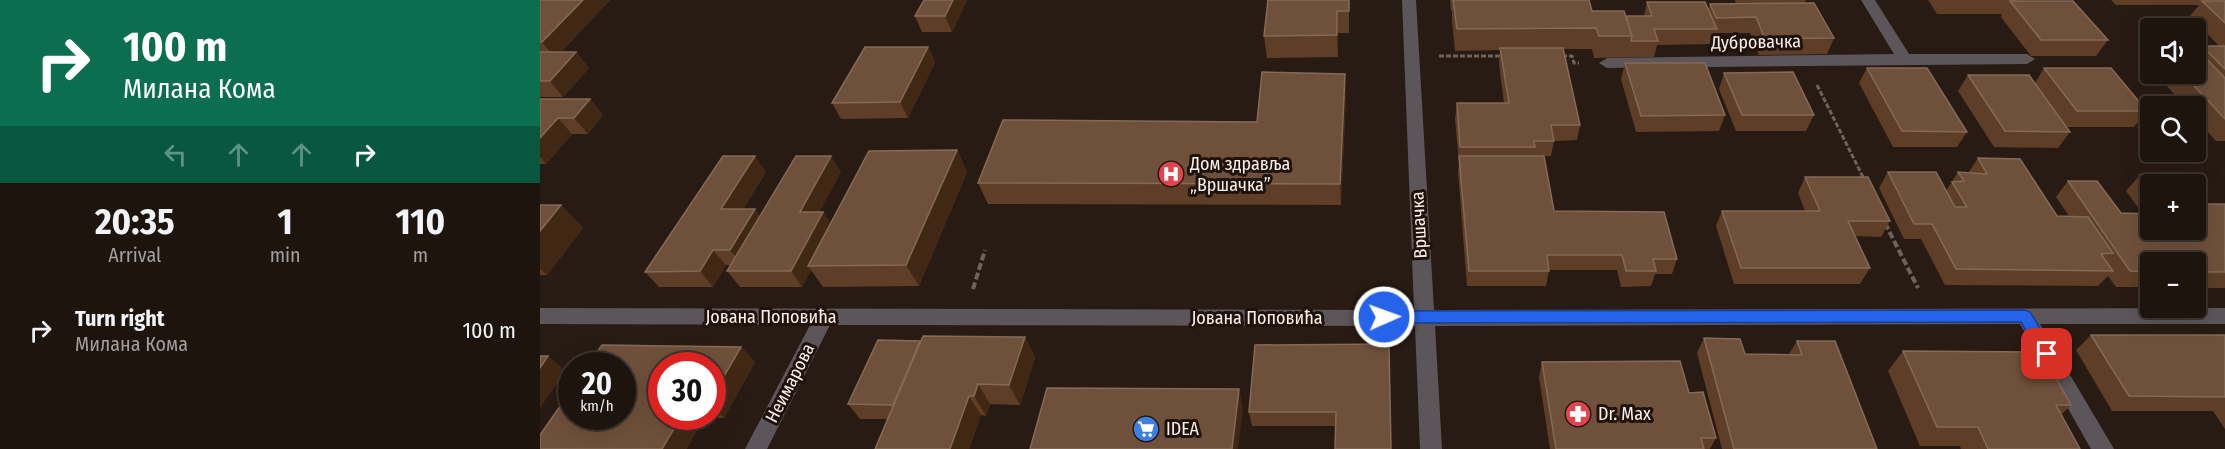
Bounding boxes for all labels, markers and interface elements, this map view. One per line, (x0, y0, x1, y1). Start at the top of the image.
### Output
map controls (2140, 18, 2206, 318)
button: sound (2140, 18, 2206, 84)
text: 100 m (123, 22, 227, 72)
icon: right (24, 24, 102, 102)
street label: Дубровачка (1710, 30, 1801, 54)
text: Милана Кома (123, 73, 276, 105)
button: search (2140, 96, 2206, 162)
icon: left (159, 138, 192, 171)
icon: ahead (222, 138, 255, 171)
icon: ahead (285, 138, 318, 171)
icon: right (348, 138, 381, 171)
place label: Дом здравља „Вршачка” (1189, 153, 1290, 196)
hospital icon: Дом здравља „Вршачка” (1156, 159, 1186, 189)
button: + (2140, 174, 2206, 240)
street label: Вршачка (1406, 191, 1432, 259)
text: 20:35 (95, 200, 175, 244)
text: 1 (278, 200, 293, 244)
text: 110 (396, 200, 445, 244)
text: Arrival (108, 243, 161, 267)
text: min (270, 243, 301, 267)
text: m (413, 243, 428, 267)
button: − (2140, 252, 2206, 318)
position arrow (1352, 285, 1416, 349)
text: Turn right (75, 305, 164, 332)
street label: Јована Поповића (705, 306, 837, 328)
street label: Јована Поповића (1191, 307, 1323, 329)
icon: right (24, 314, 57, 347)
text: 100 m (462, 317, 516, 344)
pin (2021, 328, 2072, 379)
text: Милана Кома (75, 332, 188, 356)
icon: arrive (2030, 337, 2063, 370)
street label: Неимарова (761, 340, 819, 426)
speed limit sign: 30 (648, 352, 726, 430)
text: 20 (582, 366, 612, 402)
text: km/h (580, 397, 614, 415)
pharmacy icon: Dr. Max (1563, 399, 1593, 429)
place label: Dr. Max (1598, 403, 1651, 425)
supermarket icon: IDEA (1131, 414, 1161, 444)
place label: IDEA (1166, 418, 1200, 440)

